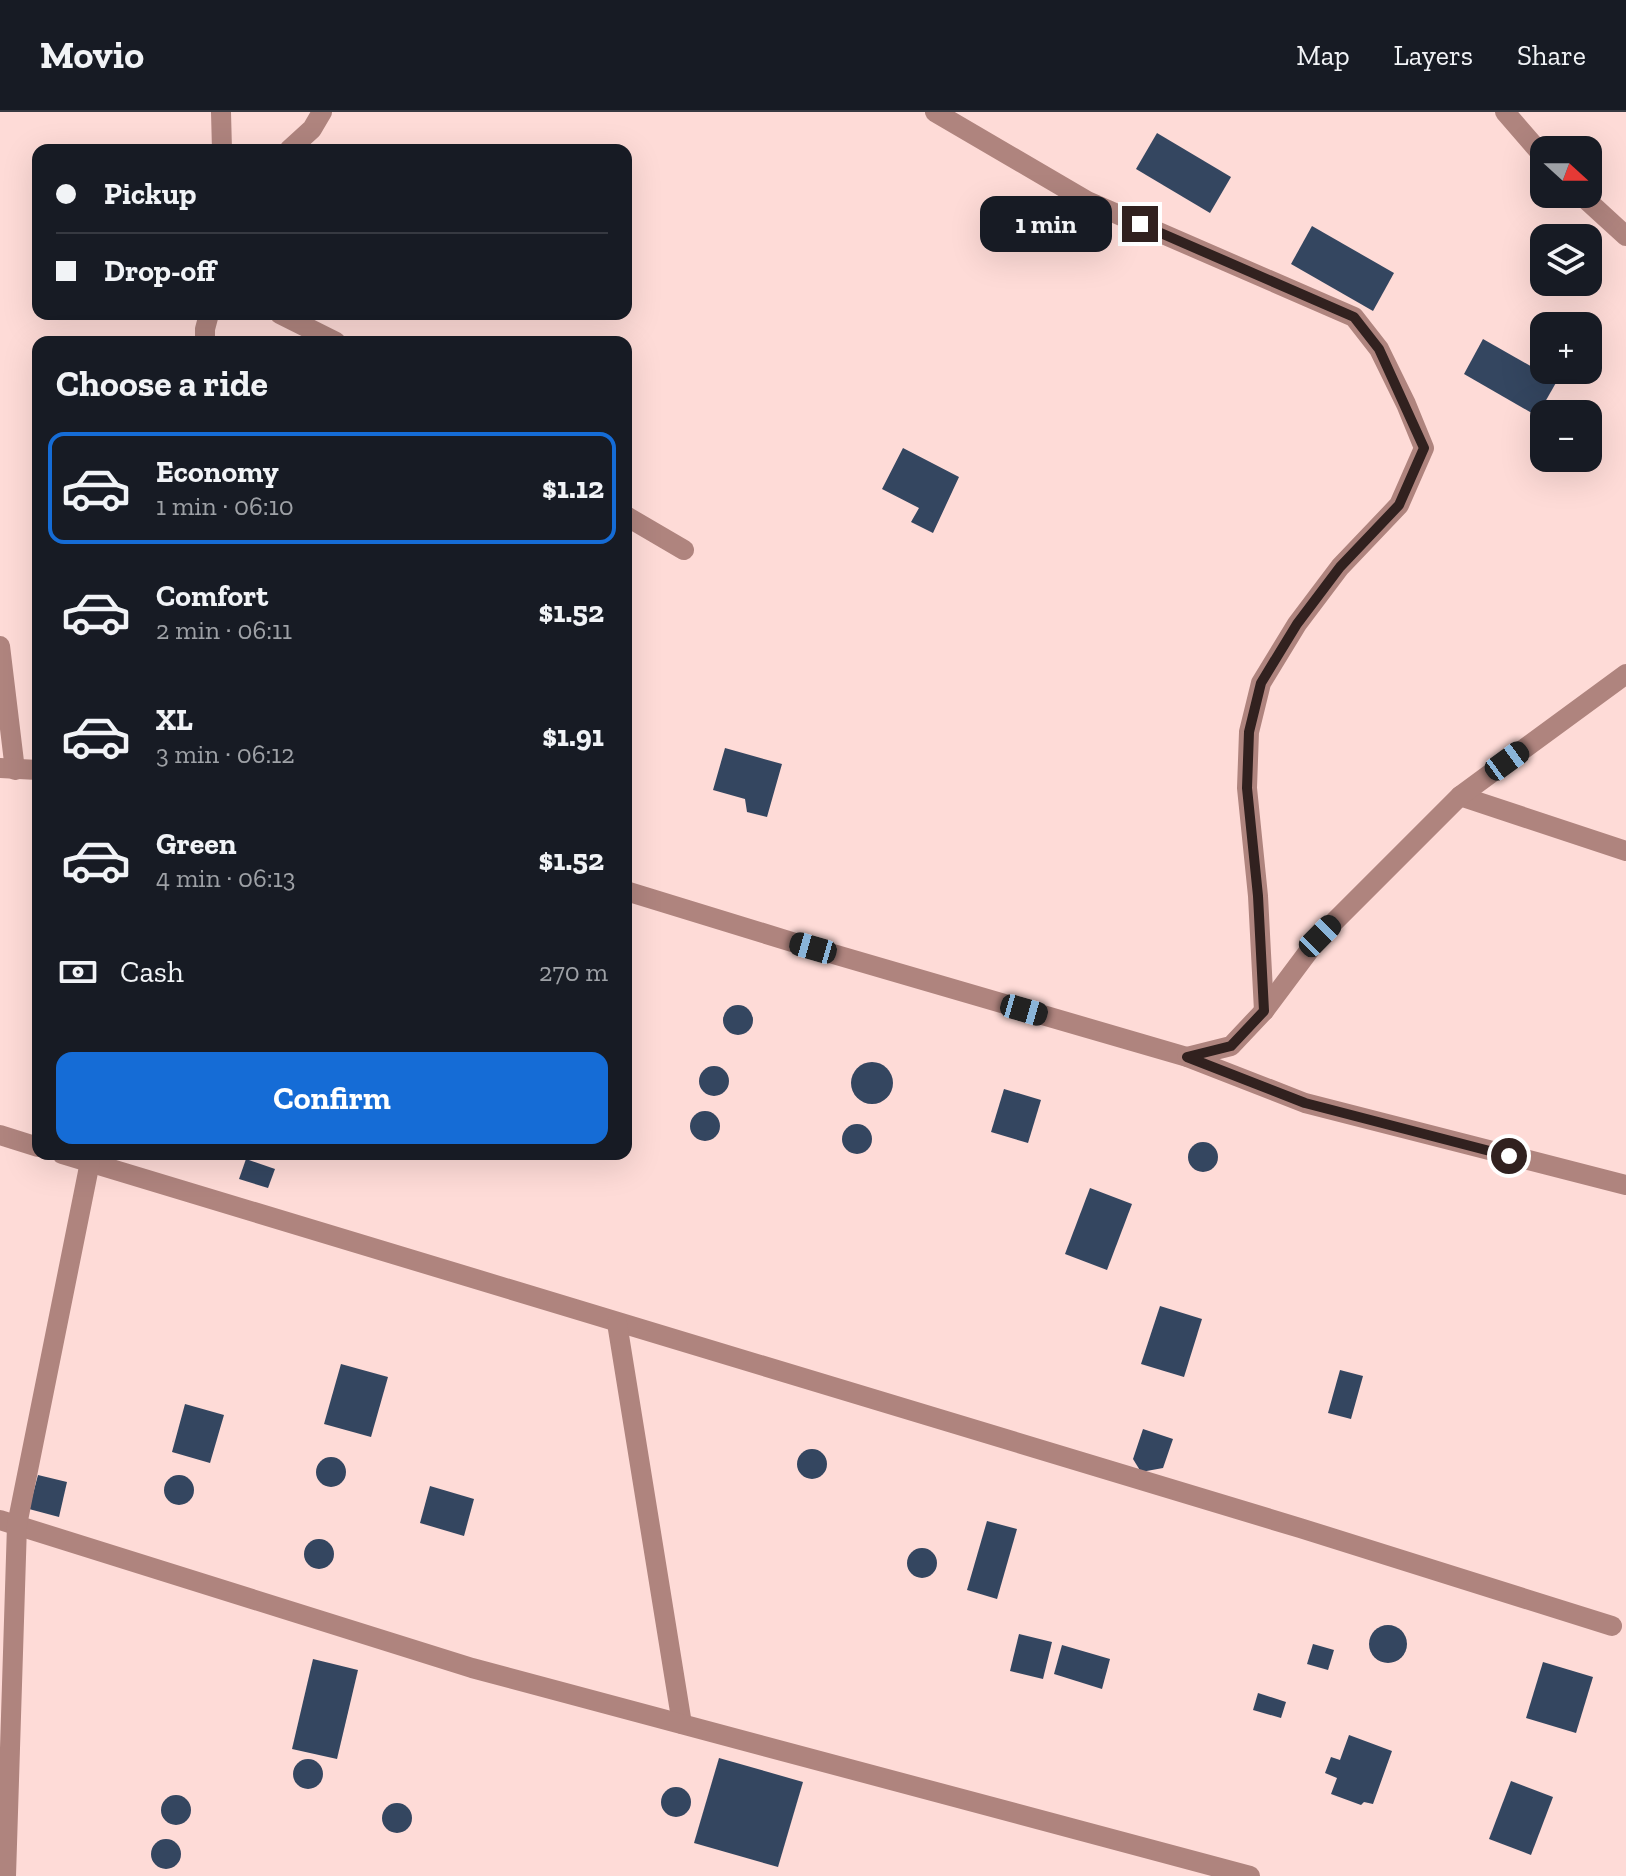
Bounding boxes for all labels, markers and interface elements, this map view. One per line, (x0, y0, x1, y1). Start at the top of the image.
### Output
text: Movio (40, 32, 144, 78)
text: Map (1296, 39, 1350, 72)
text: Layers (1394, 39, 1473, 72)
text: Share (1517, 39, 1586, 72)
north arrow (1530, 136, 1602, 208)
map controls (1530, 136, 1602, 472)
text: Pickup (104, 176, 196, 212)
callout: 1 min (980, 196, 1112, 252)
route end (1122, 206, 1158, 242)
text: 1 min (1015, 208, 1077, 240)
button: layers (1530, 224, 1602, 296)
text: Drop-off (104, 253, 216, 289)
button: + (1530, 312, 1602, 384)
text: Choose a ride (56, 362, 268, 405)
button: − (1530, 400, 1602, 472)
icon: car (60, 452, 132, 524)
text: Economy (156, 454, 279, 490)
text: $1.12 (542, 470, 604, 506)
text: 1 min · 06:10 (156, 490, 294, 522)
icon: car (60, 576, 132, 648)
text: Comfort (156, 578, 268, 614)
text: $1.52 (539, 594, 604, 630)
text: 2 min · 06:11 (156, 614, 292, 646)
icon: car (60, 700, 132, 772)
text: XL (156, 702, 193, 738)
text: $1.91 (542, 718, 604, 754)
car (1481, 737, 1533, 785)
text: 3 min · 06:12 (156, 738, 295, 770)
icon: car (60, 824, 132, 896)
text: Green (156, 826, 236, 862)
text: $1.52 (539, 842, 604, 878)
text: 4 min · 06:13 (156, 862, 295, 894)
car (1295, 911, 1345, 961)
car (787, 930, 839, 966)
icon: cash (56, 950, 100, 994)
text: Cash (120, 954, 184, 990)
text: 270 m (539, 956, 608, 988)
car (998, 992, 1050, 1028)
button: Confirm (56, 1052, 608, 1144)
route start (1491, 1138, 1527, 1174)

